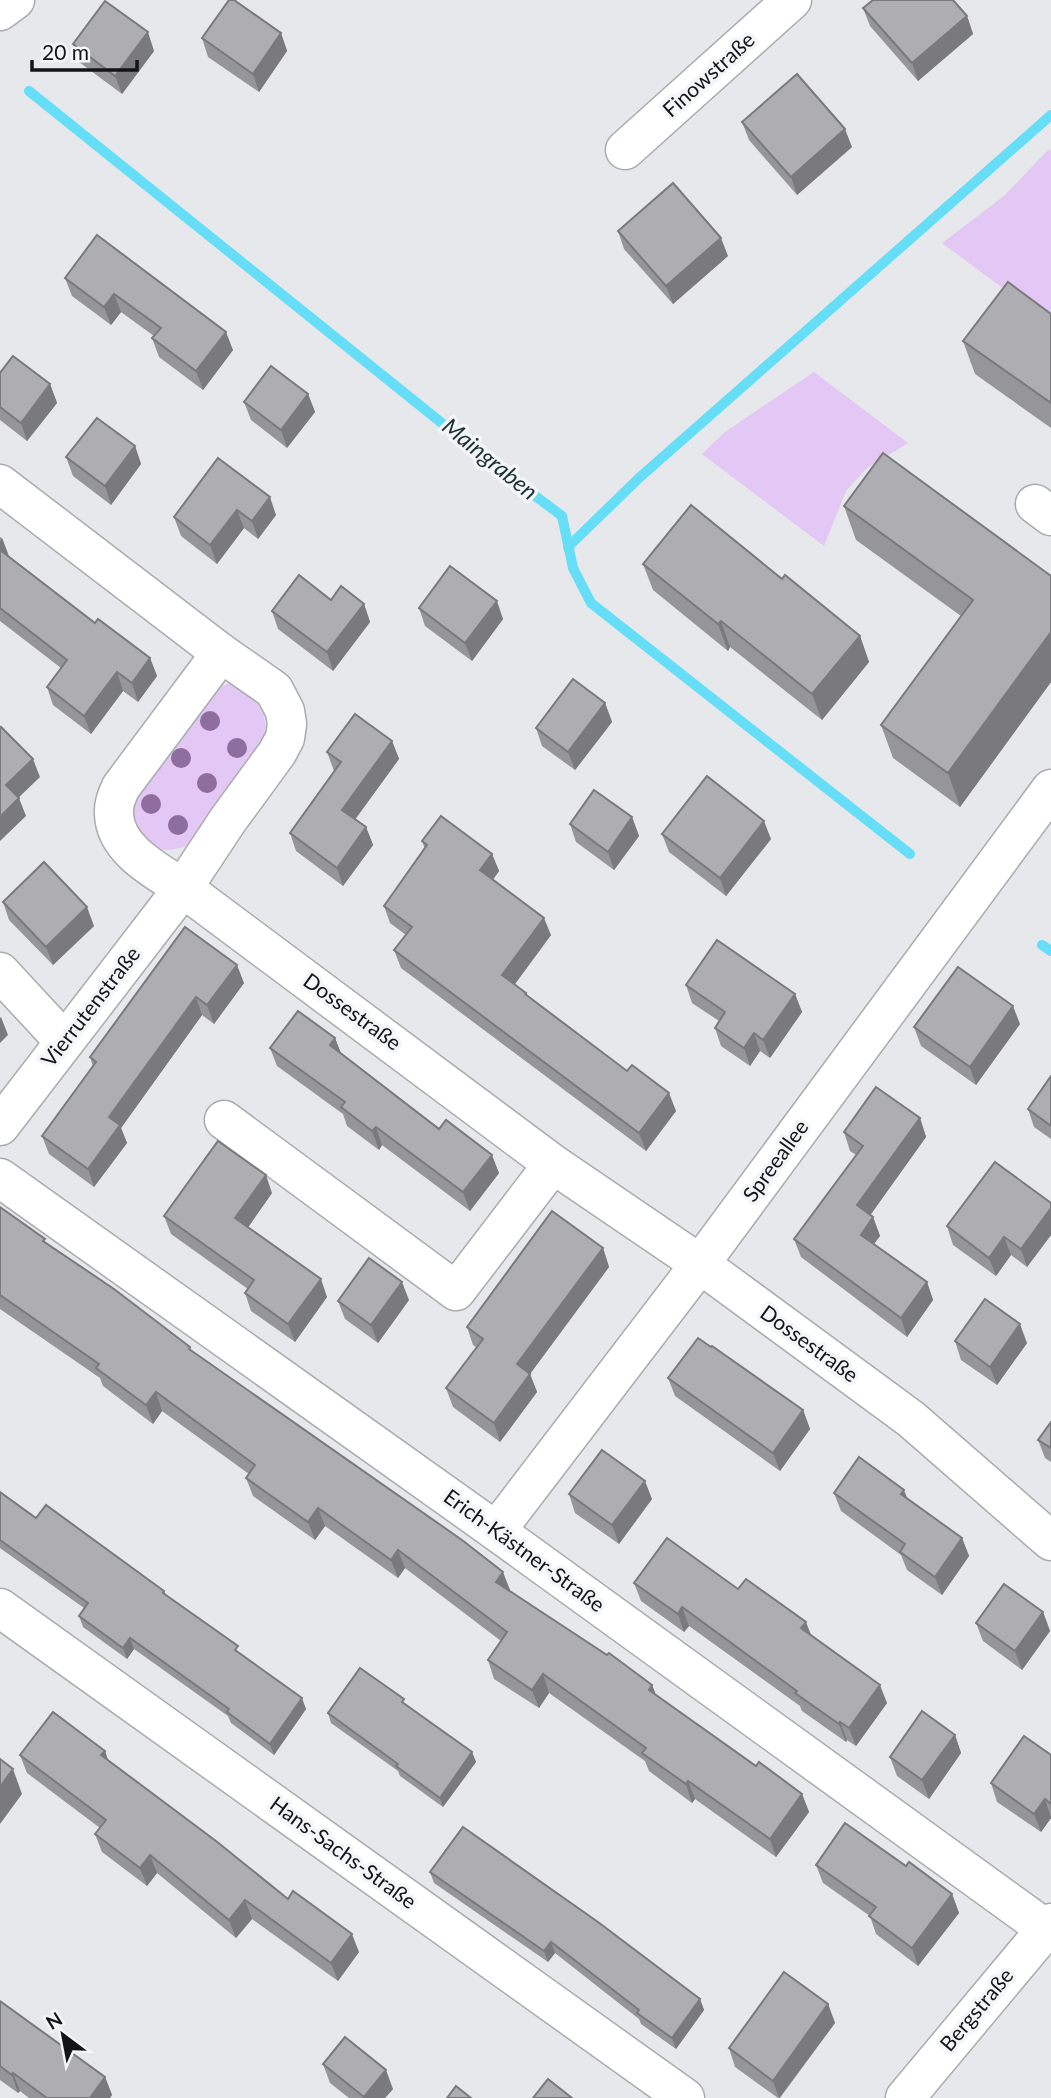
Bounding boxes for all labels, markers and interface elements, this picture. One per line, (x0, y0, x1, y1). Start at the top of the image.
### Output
street label: Finowstraße (657, 26, 759, 122)
scale bar (32, 28, 136, 72)
text: 20 m (42, 39, 89, 64)
water label: Maingraben (437, 411, 544, 505)
street label: Vierrutenstraße (35, 941, 144, 1071)
street label: Dossestraße (299, 967, 407, 1055)
street label: Spreeallee (737, 1114, 813, 1206)
street label: Dossestraße (756, 1299, 864, 1387)
street label: Erich-Kästner-Straße (440, 1483, 610, 1616)
street label: Hans-Sachs-Straße (266, 1790, 422, 1913)
street label: Bergstraße (934, 1962, 1018, 2056)
north arrow (28, 2000, 98, 2070)
text: N (41, 2007, 66, 2034)

